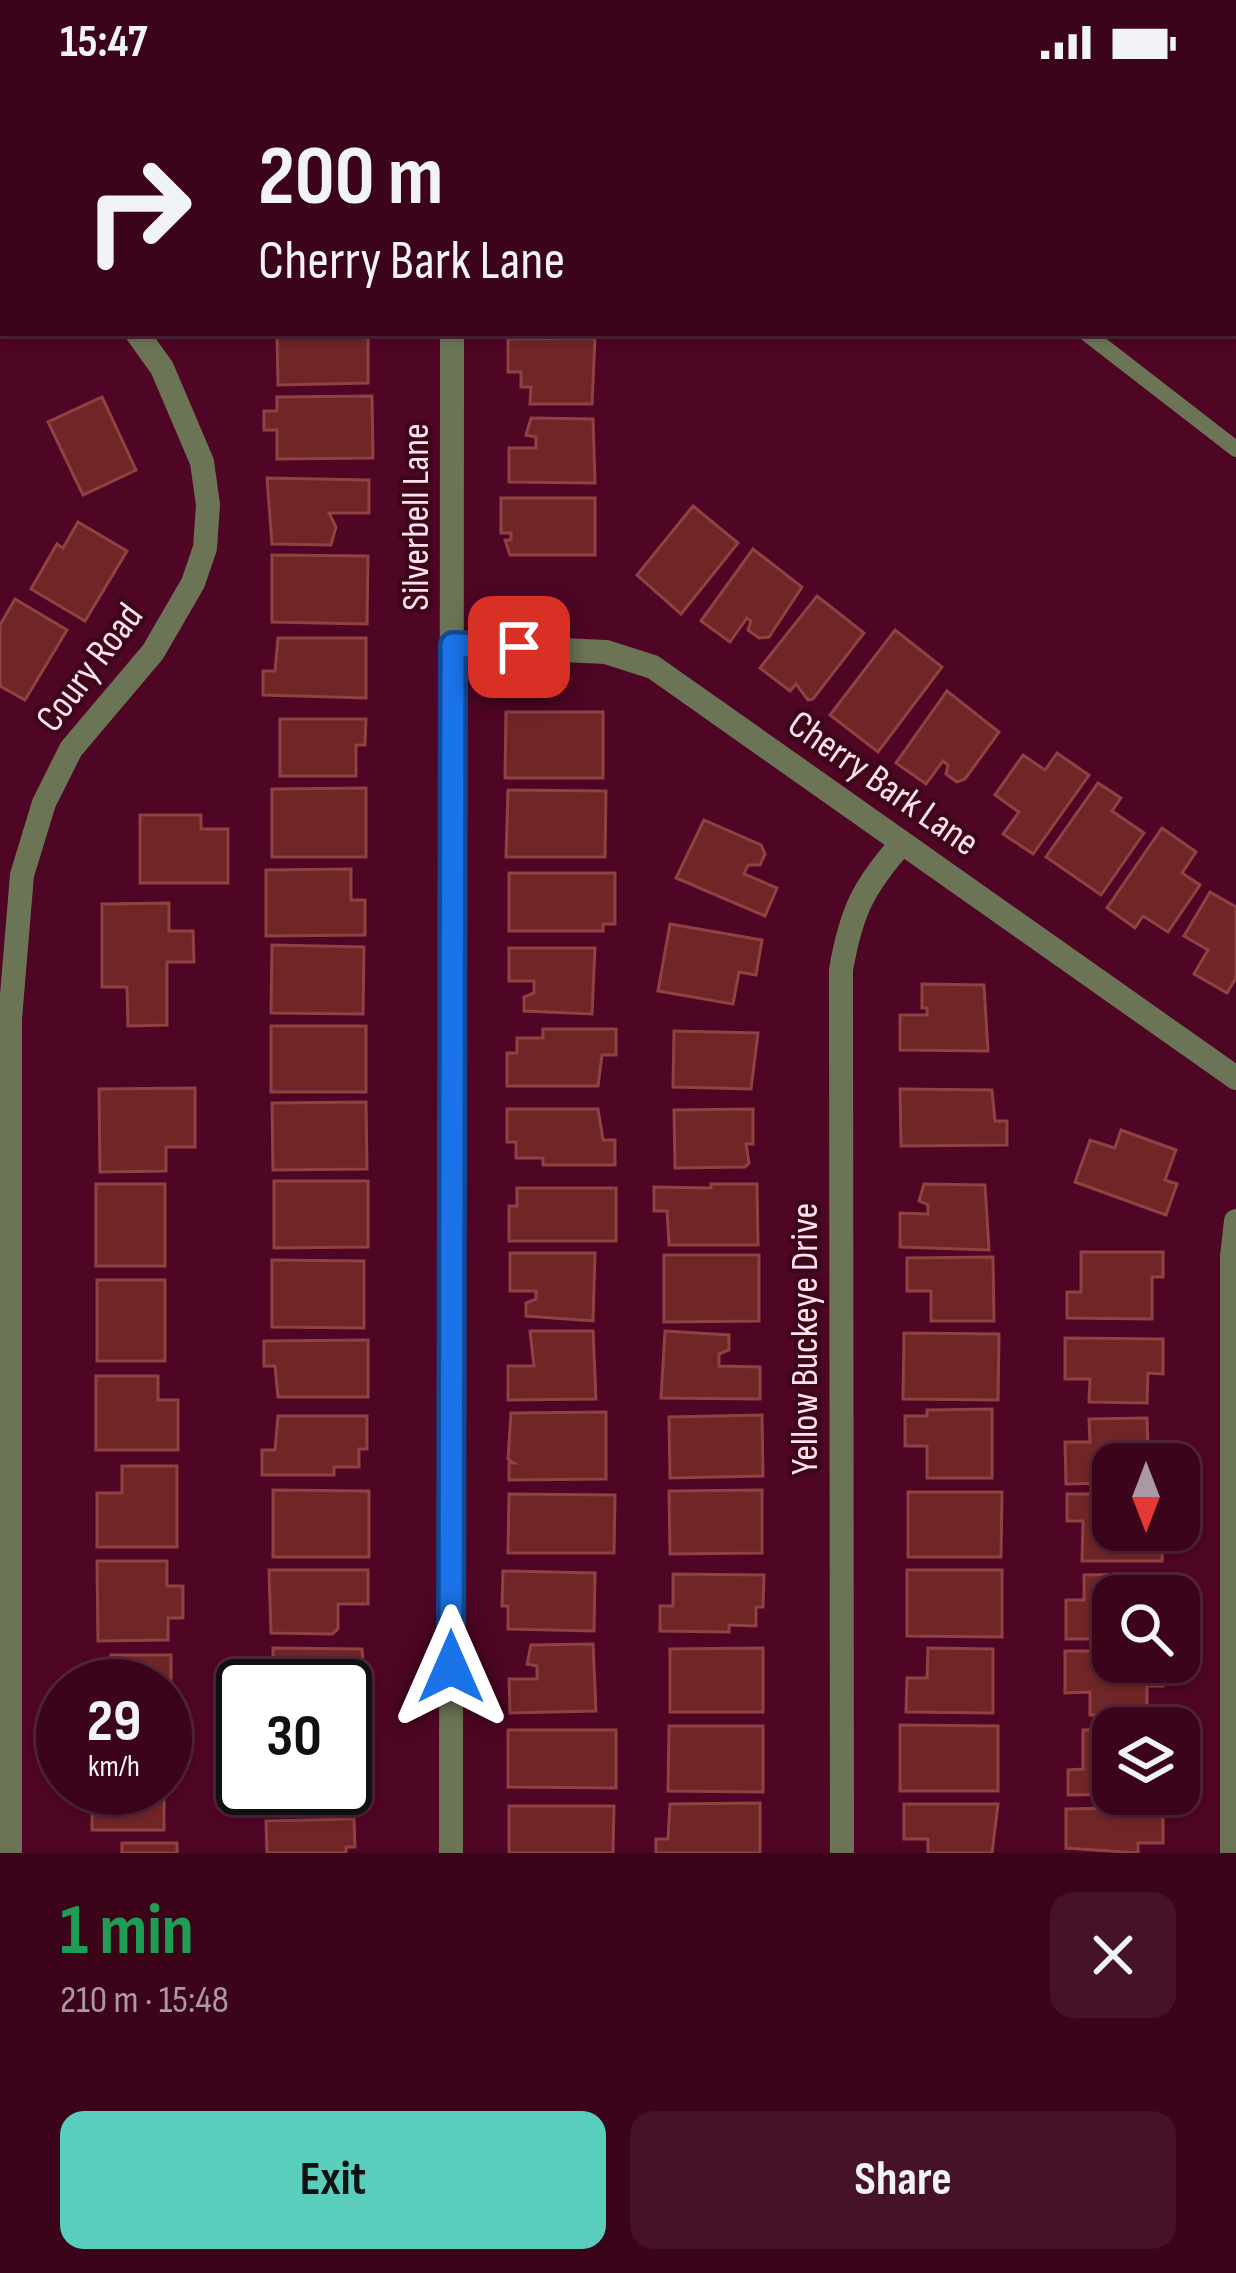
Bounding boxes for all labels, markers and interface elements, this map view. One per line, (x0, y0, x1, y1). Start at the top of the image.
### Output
text: 15:47 (60, 15, 147, 70)
text: 200 m (258, 127, 444, 228)
icon: right (60, 132, 216, 288)
text: Cherry Bark Lane (258, 229, 565, 294)
street label: Silverbell Lane (393, 423, 440, 611)
street label: Coury Road (26, 594, 154, 742)
pin (468, 596, 570, 698)
icon: arrive (486, 614, 552, 680)
street label: Cherry Bark Lane (779, 701, 987, 867)
street label: Yellow Buckeye Drive (782, 1203, 829, 1475)
north arrow (1092, 1443, 1200, 1551)
map controls (1092, 1443, 1200, 1815)
button: search (1092, 1575, 1200, 1683)
position arrow (388, 1604, 514, 1730)
speed limit sign: 30 (216, 1659, 372, 1815)
text: 29 (87, 1686, 141, 1758)
button: layers (1092, 1707, 1200, 1815)
text: km/h (88, 1749, 140, 1785)
text: 1 min (60, 1888, 194, 1975)
button: close (1050, 1892, 1176, 2018)
text: 210 m · 15:48 (60, 1977, 229, 2024)
button: Exit (60, 2111, 606, 2249)
button: Share (630, 2111, 1176, 2249)

